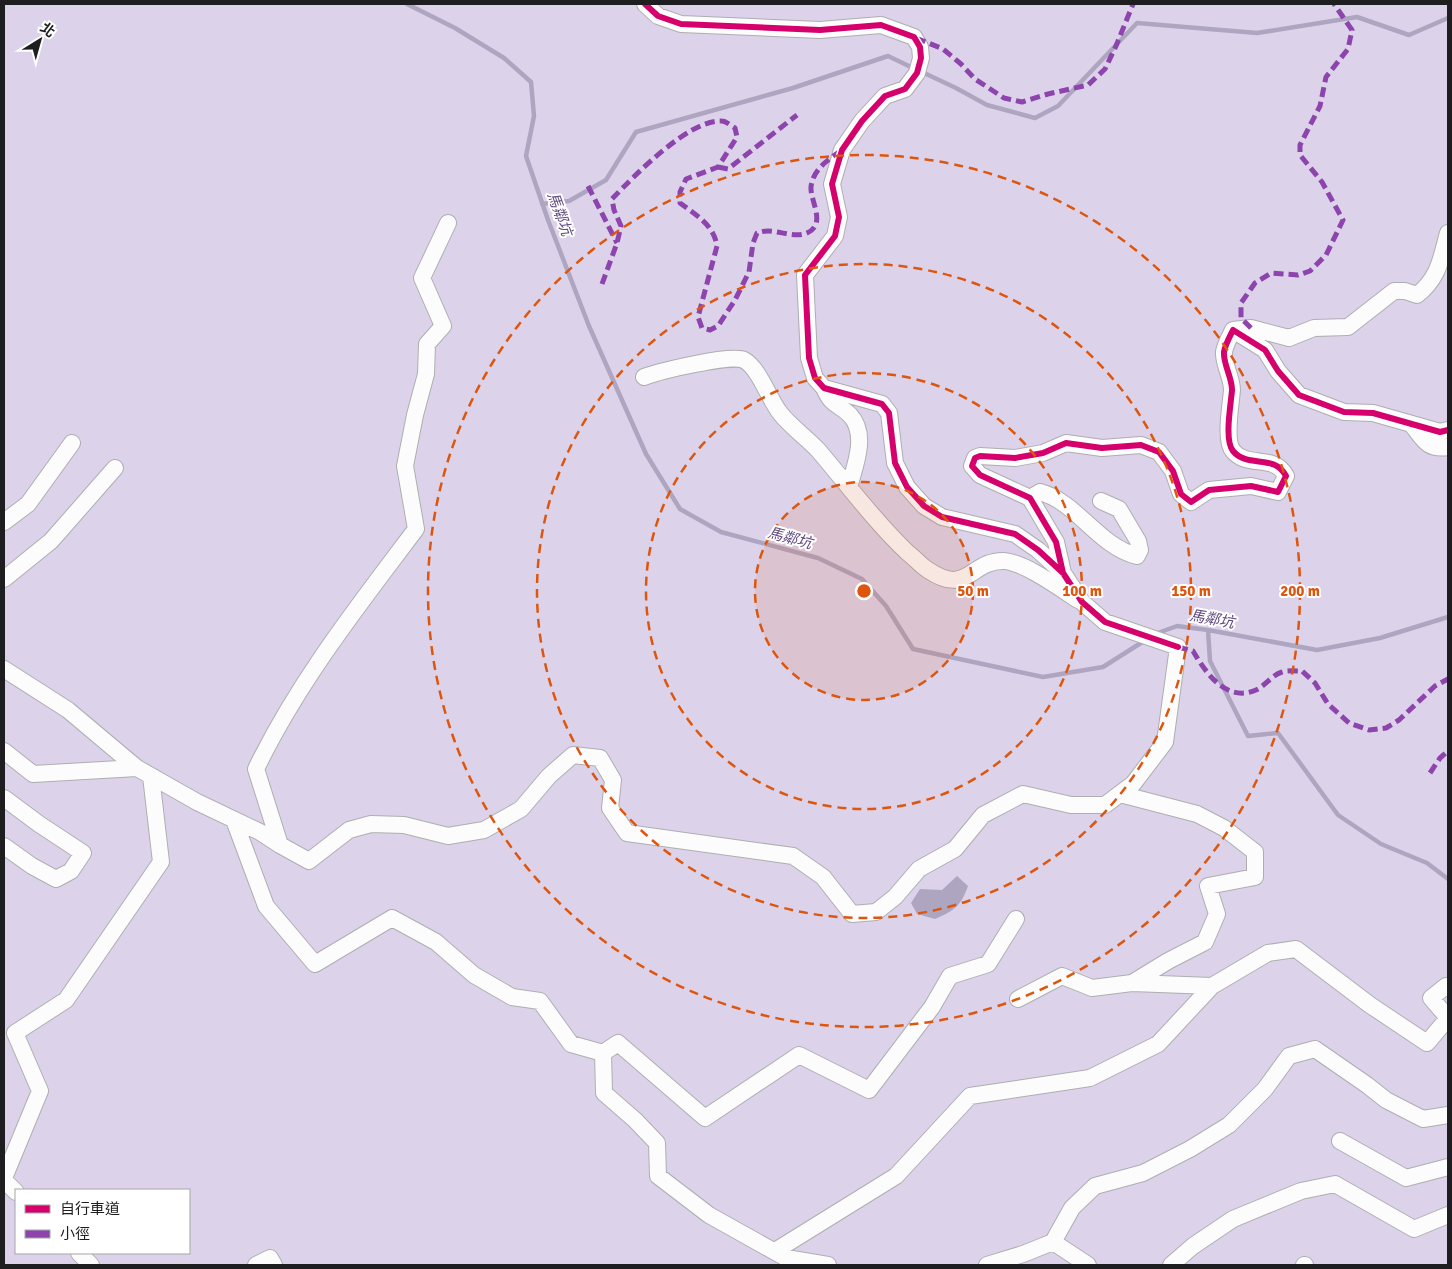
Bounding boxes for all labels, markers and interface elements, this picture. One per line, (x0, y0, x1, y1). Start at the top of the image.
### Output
north arrow (15, 15, 65, 65)
text: 北 (37, 19, 58, 41)
water label: 馬鄰坑 (544, 190, 577, 240)
water label: 馬鄰坑 (766, 523, 816, 553)
centre of rings (855, 582, 873, 600)
text: 50 m (957, 582, 989, 600)
text: 100 m (1062, 582, 1102, 600)
text: 150 m (1171, 582, 1211, 600)
text: 200 m (1280, 582, 1320, 600)
water label: 馬鄰坑 (1188, 606, 1238, 632)
legend (15, 1189, 190, 1254)
text: 自行車道 (60, 1200, 120, 1218)
text: 小徑 (60, 1225, 90, 1243)

